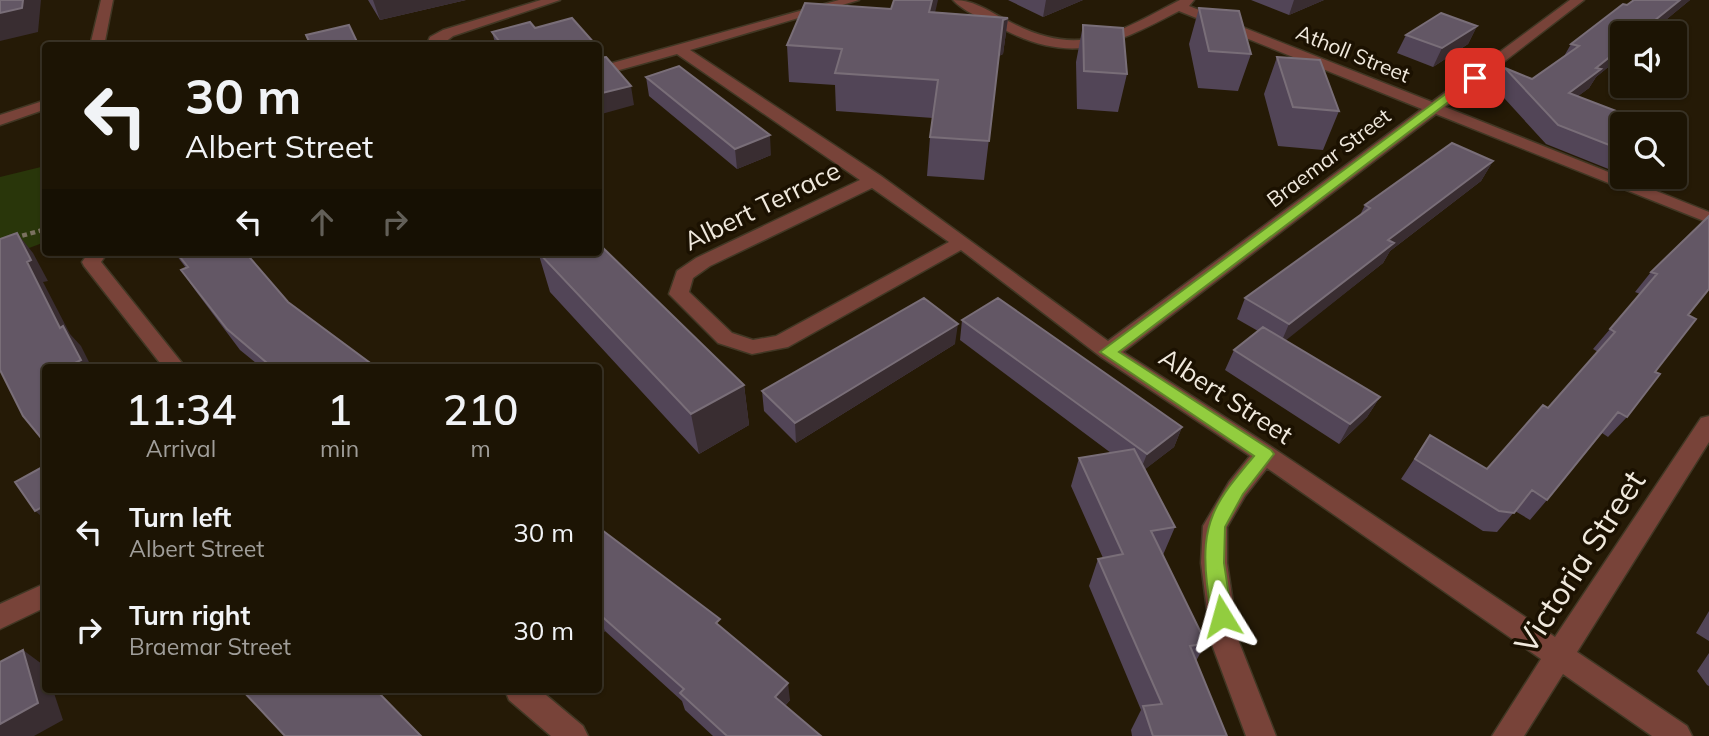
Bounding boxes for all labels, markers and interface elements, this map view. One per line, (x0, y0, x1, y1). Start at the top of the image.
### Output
street label: Atholl Street (1293, 18, 1414, 88)
map controls (1610, 21, 1687, 189)
button: sound (1610, 21, 1687, 98)
pin (1445, 48, 1505, 108)
icon: arrive (1456, 59, 1494, 97)
text: 30 m (185, 65, 301, 126)
icon: left (70, 70, 161, 161)
street label: Braemar Street (1261, 102, 1395, 212)
button: search (1610, 112, 1687, 189)
text: Albert Street (185, 126, 373, 166)
street label: Albert Terrace (678, 153, 845, 258)
icon: left (230, 203, 268, 241)
icon: ahead (303, 203, 341, 241)
icon: right (376, 203, 414, 241)
street label: Albert Street (1153, 340, 1299, 451)
text: 11:34 (126, 383, 236, 436)
text: 1 (327, 383, 352, 436)
text: 210 (443, 383, 518, 436)
text: Arrival (146, 434, 216, 463)
text: min (320, 434, 359, 463)
text: m (470, 434, 491, 463)
street label: Victoria Street (1505, 462, 1653, 661)
text: Turn left (129, 501, 231, 534)
icon: left (70, 513, 108, 551)
text: 30 m (513, 516, 574, 549)
text: Albert Street (129, 534, 264, 563)
position arrow (1185, 579, 1259, 653)
text: Turn right (129, 599, 250, 632)
icon: right (70, 611, 108, 649)
text: 30 m (513, 614, 574, 647)
text: Braemar Street (129, 632, 291, 661)

